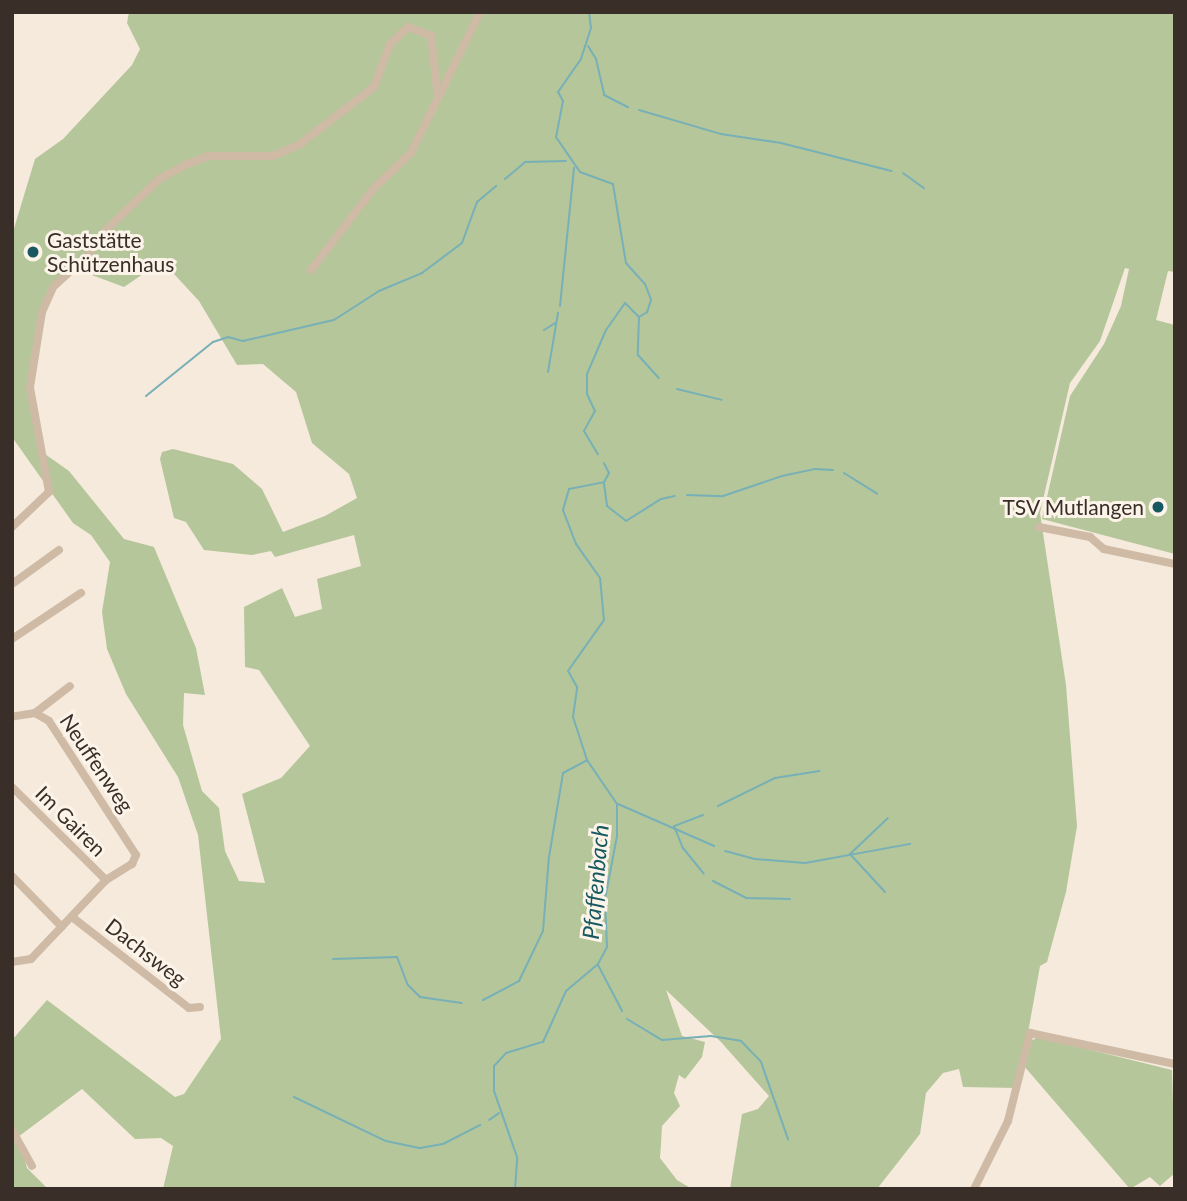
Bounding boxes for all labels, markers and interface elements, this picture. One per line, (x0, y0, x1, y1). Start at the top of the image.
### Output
place label: Gaststätte Schützenhaus (47, 227, 174, 277)
marker: Gaststätte Schützenhaus (25, 244, 41, 260)
place label: TSV Mutlangen (1002, 494, 1144, 520)
marker: TSV Mutlangen (1150, 499, 1166, 515)
street label: Neuffenweg (55, 709, 139, 817)
street label: Im Gairen (31, 781, 111, 861)
water label: Pfaffenbach (576, 823, 614, 941)
street label: Dachsweg (101, 913, 191, 991)

